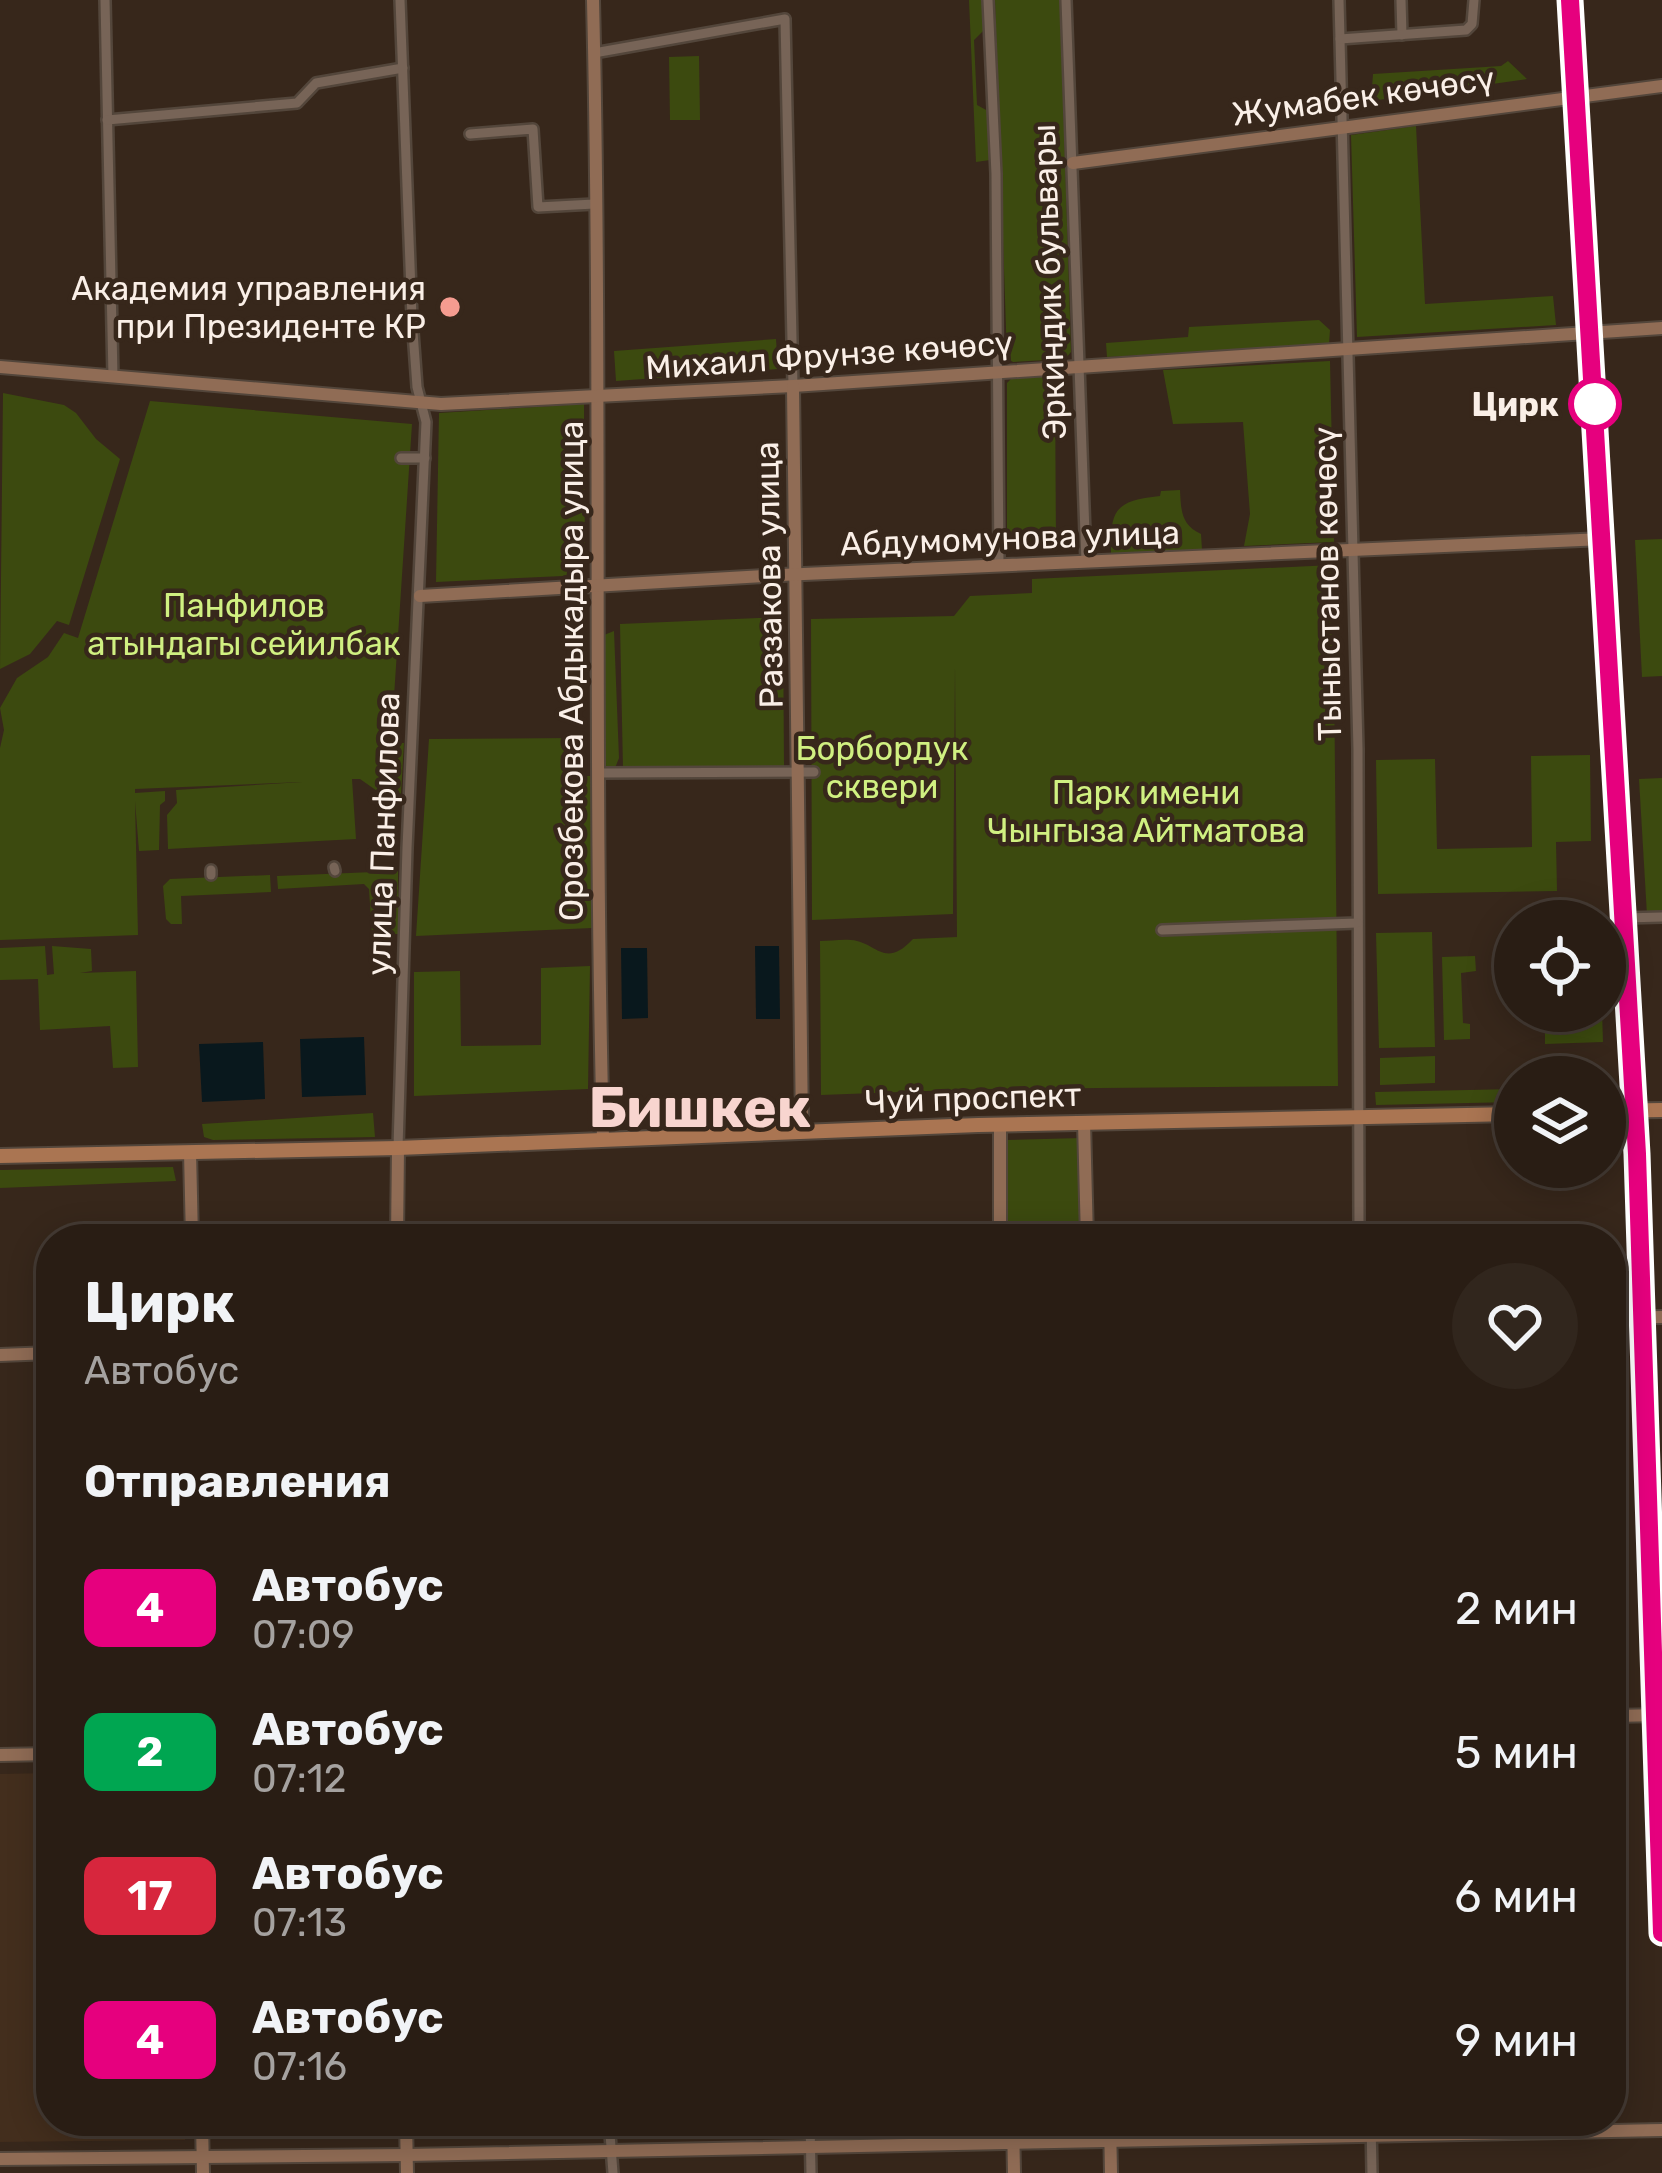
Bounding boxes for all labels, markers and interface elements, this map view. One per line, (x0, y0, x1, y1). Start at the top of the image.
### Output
street label: Жумабек көчөсү (1229, 58, 1497, 134)
street label: Эркиндик бульвары (1024, 123, 1074, 441)
place label: Академия управления при Президенте КР (71, 269, 426, 346)
marker: Академия управления при Президенте КР (437, 294, 463, 320)
street label: Михаил Фрунзе көчөсү (644, 323, 1014, 387)
marker: Цирк (1570, 379, 1620, 429)
place label: Цирк (1471, 385, 1559, 424)
street label: Орозбекова Абдыкадыра улица (552, 421, 591, 921)
street label: Тыныстанов көчөсү (1305, 426, 1349, 742)
street label: Раззакова улица (747, 441, 791, 709)
street label: Абдумомунова улица (839, 513, 1181, 563)
park label: Панфилов атындагы сейилбак (87, 586, 401, 663)
street label: улица Панфилова (359, 692, 407, 976)
park label: Борбордук сквери (795, 729, 969, 806)
park label: Парк имени Чынгыза Айтматова (987, 773, 1305, 850)
map controls (1494, 900, 1626, 1188)
button: locate (1494, 900, 1626, 1032)
button: layers (1494, 1056, 1626, 1188)
district label: Бишкек (589, 1074, 811, 1141)
street label: Чуй проспект (864, 1075, 1082, 1121)
button: heart (1452, 1263, 1578, 1389)
text: Цирк (84, 1269, 235, 1336)
text: Автобус (84, 1348, 239, 1394)
text: Отправления (84, 1455, 391, 1508)
text: Автобус (252, 1559, 444, 1612)
text: 2 мин (1455, 1582, 1578, 1635)
text: 4 (136, 1583, 164, 1633)
text: 07:09 (252, 1612, 355, 1658)
text: Автобус (252, 1703, 444, 1756)
text: 5 мин (1455, 1726, 1578, 1779)
text: 2 (136, 1727, 164, 1777)
text: 07:12 (252, 1756, 346, 1802)
text: Автобус (252, 1847, 444, 1900)
text: 6 мин (1454, 1870, 1578, 1923)
text: 17 (128, 1871, 172, 1921)
text: 07:13 (252, 1900, 347, 1946)
text: Автобус (252, 1991, 444, 2044)
text: 9 мин (1455, 2014, 1578, 2067)
text: 4 (136, 2015, 164, 2065)
text: 07:16 (252, 2044, 347, 2090)

